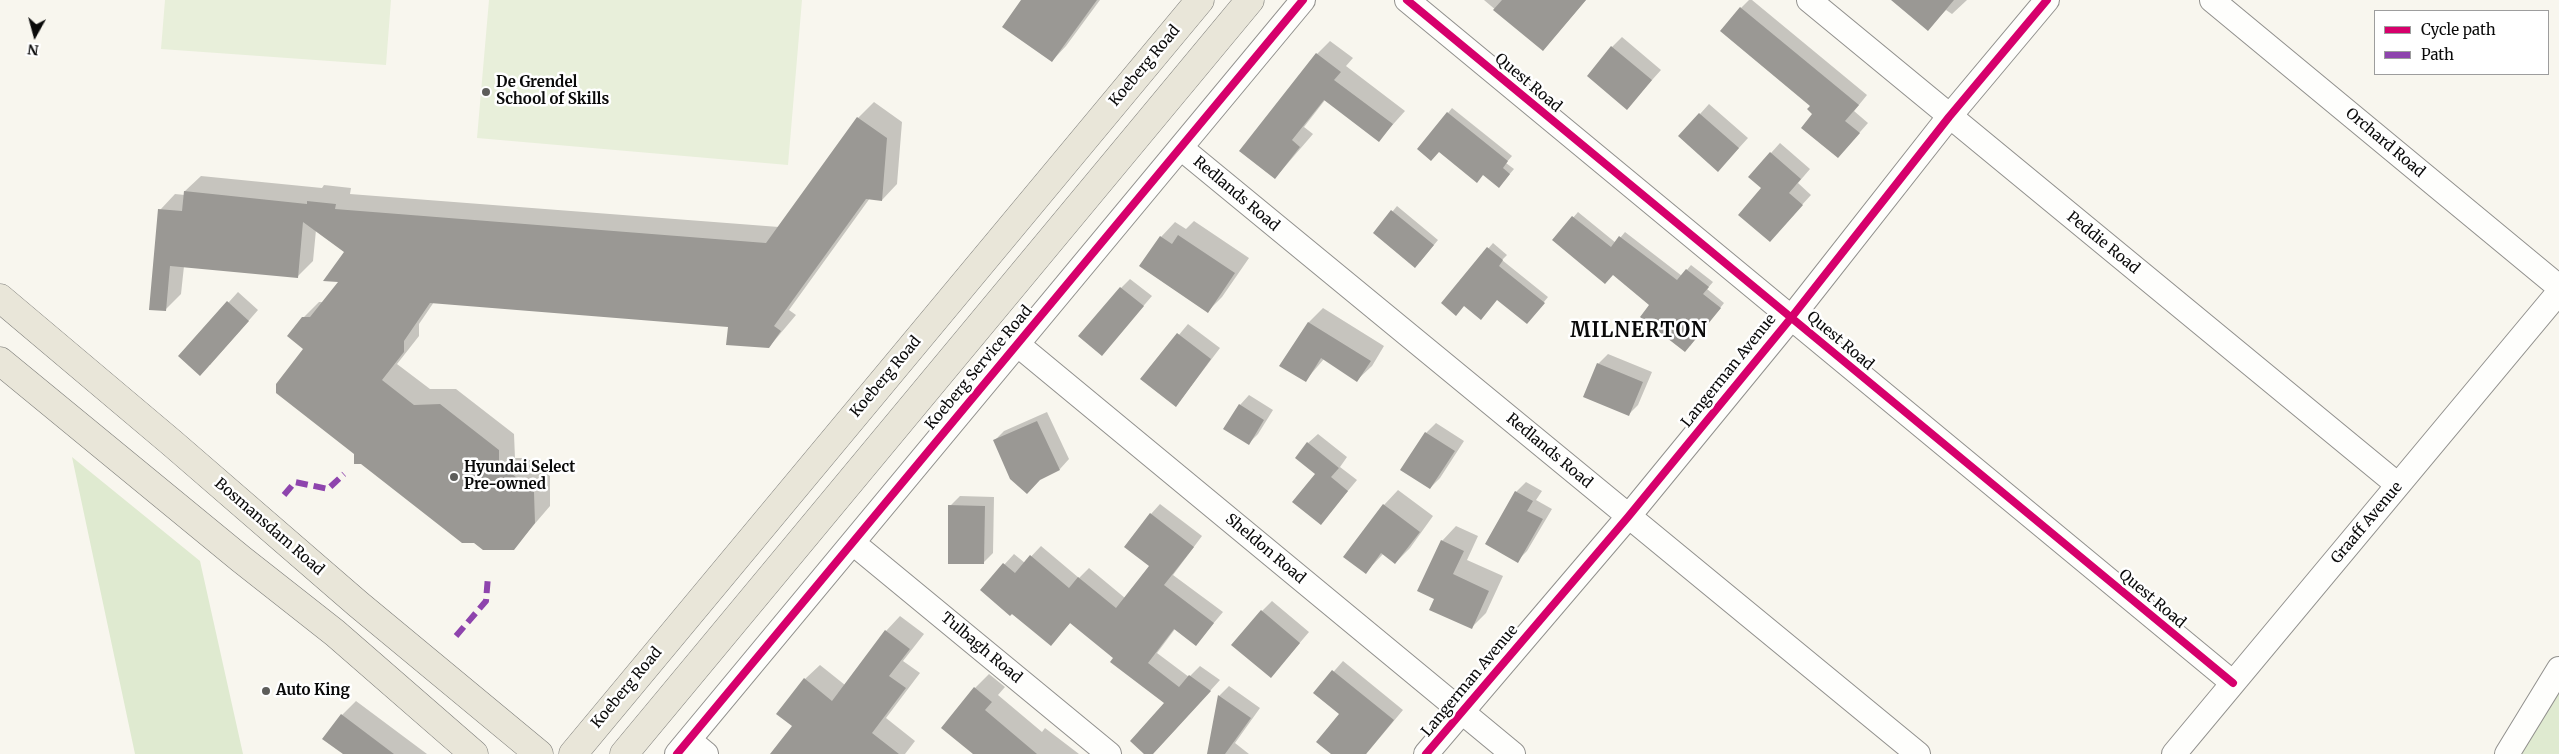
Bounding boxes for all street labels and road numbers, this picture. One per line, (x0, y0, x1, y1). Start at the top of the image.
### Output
street label: Koeberg Road (1106, 22, 1184, 110)
street label: Quest Road (1491, 50, 1565, 116)
street label: Orchard Road (2342, 105, 2428, 181)
street label: Redlands Road (1189, 153, 1283, 235)
street label: Peddie Road (2063, 208, 2143, 278)
street label: Koeberg Service Road (922, 302, 1036, 434)
street label: Quest Road (1803, 308, 1877, 374)
street label: Langerman Avenue (1678, 311, 1780, 431)
street label: Koeberg Road (847, 333, 925, 421)
street label: Redlands Road (1502, 410, 1596, 492)
street label: Bosmansdam Road (211, 475, 327, 579)
street label: Graaff Avenue (2328, 478, 2406, 568)
street label: Sheldon Road (1221, 510, 1309, 588)
street label: Quest Road (2115, 566, 2189, 632)
street label: Tulbagh Road (937, 609, 1025, 687)
street label: Langerman Avenue (1418, 622, 1522, 740)
street label: Koeberg Road (588, 644, 666, 732)

